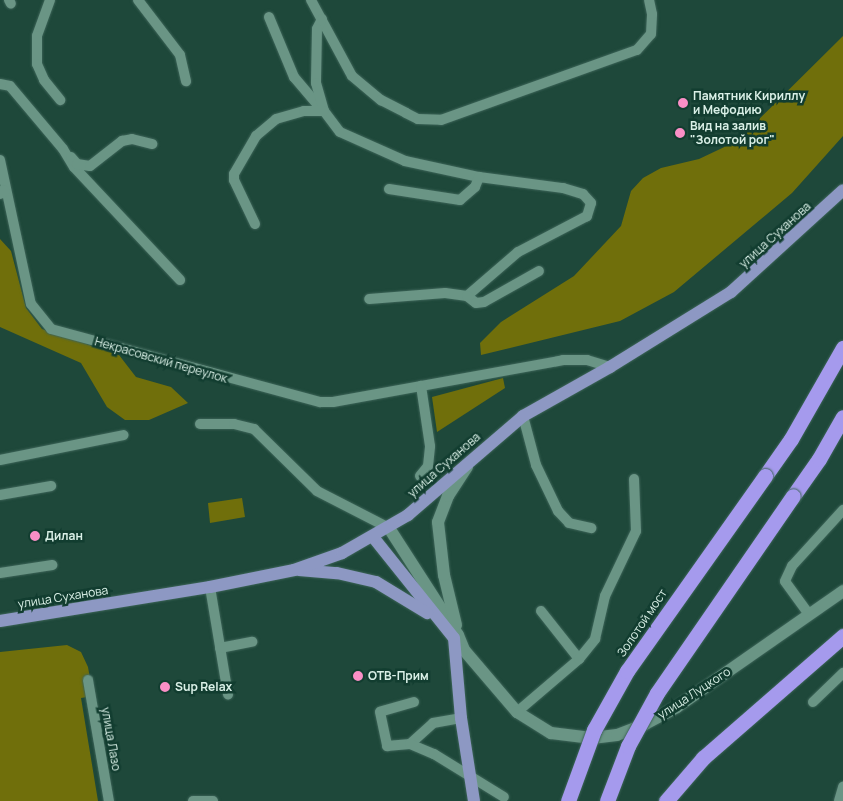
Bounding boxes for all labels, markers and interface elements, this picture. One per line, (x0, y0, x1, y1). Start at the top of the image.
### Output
place label: Памятник Кириллу и Мефодию (693, 89, 805, 117)
marker: Памятник Кириллу и Мефодию (677, 97, 689, 109)
place label: Вид на залив "Золотой рог" (690, 119, 775, 147)
marker: Вид на залив "Золотой рог" (674, 127, 686, 139)
street label: улица Суханова (736, 199, 814, 271)
street label: Некрасовский переулок (93, 334, 229, 386)
street label: улица Суханова (405, 430, 483, 500)
place label: Дилан (45, 529, 83, 543)
marker: Дилан (29, 530, 41, 542)
street label: улица Суханова (17, 583, 109, 611)
street label: Золотой мост (614, 587, 670, 659)
street label: улица Луцкого (655, 664, 733, 722)
place label: ОТВ-Прим (368, 669, 429, 683)
marker: ОТВ-Прим (352, 670, 364, 682)
place label: Sup Relax (175, 680, 232, 694)
marker: Sup Relax (159, 681, 171, 693)
street label: улица Лазо (98, 706, 124, 772)

